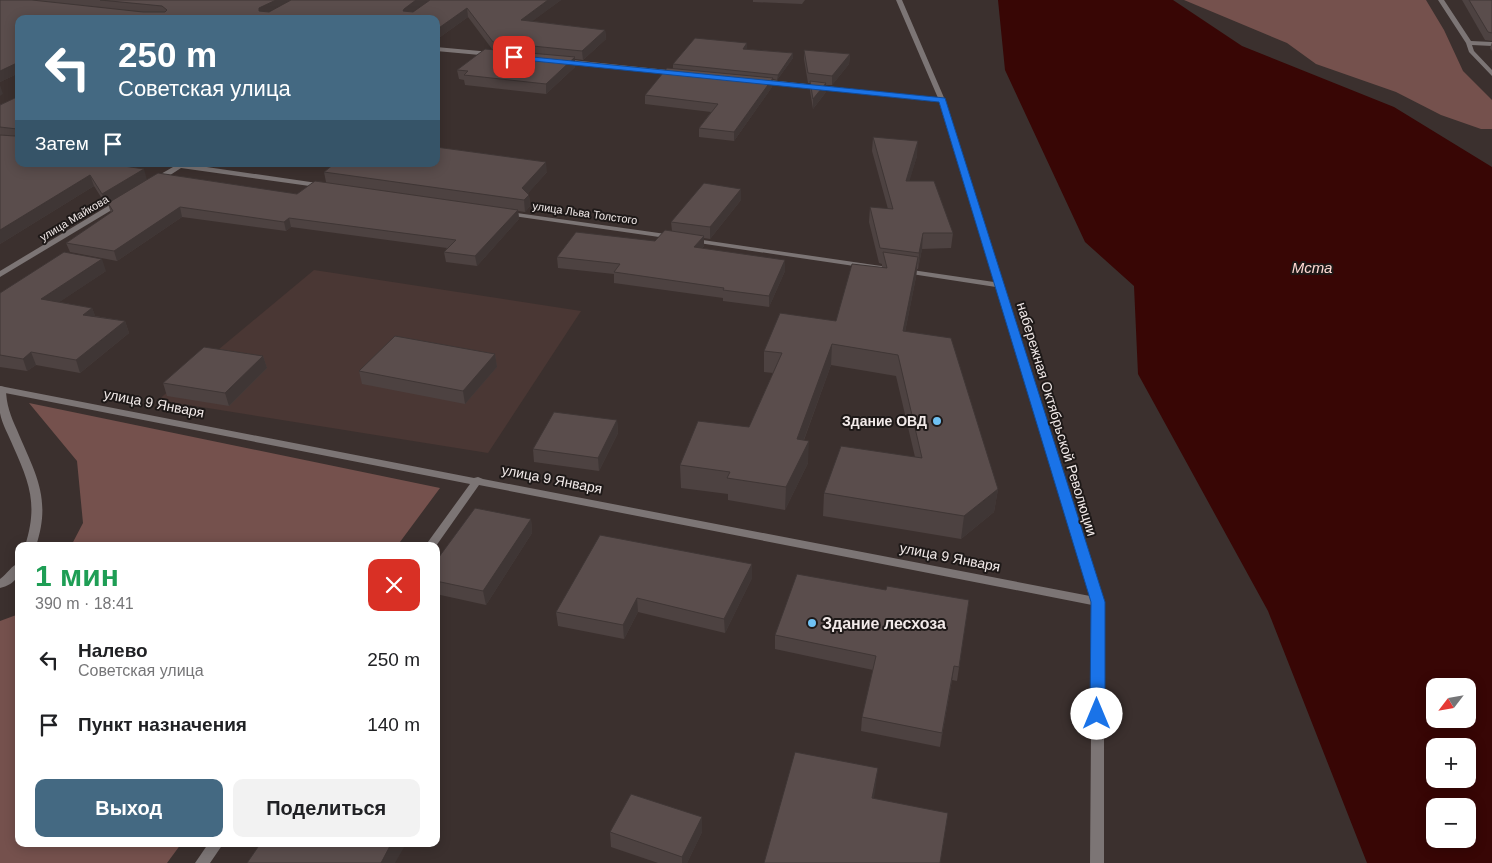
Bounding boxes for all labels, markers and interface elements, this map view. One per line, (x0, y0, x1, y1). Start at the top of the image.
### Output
icon: left (35, 35, 100, 100)
text: 250 m (118, 35, 217, 74)
pin (493, 36, 535, 78)
icon: arrive (500, 43, 528, 71)
text: Советская улица (118, 76, 291, 101)
icon: arrive (99, 130, 127, 158)
text: Затем (35, 133, 89, 154)
street label: улица Майкова (38, 192, 111, 243)
street label: улица Льва Толстого (532, 200, 638, 226)
water label: Мста (1292, 259, 1332, 276)
street label: набережная Октябрьской Революции (1014, 300, 1100, 538)
street label: улица 9 Января (102, 385, 206, 421)
place label: Здание ОВД (842, 413, 927, 429)
marker: Здание ОВД (931, 415, 943, 427)
street label: улица 9 Января (500, 461, 604, 497)
street label: улица 9 Января (898, 539, 1002, 575)
text: 1 мин (35, 559, 119, 592)
button: close (368, 559, 420, 611)
text: 390 m · 18:41 (35, 595, 134, 612)
place label: Здание лесхоза (822, 615, 946, 632)
marker: Здание лесхоза (806, 617, 818, 629)
text: Налево (78, 640, 148, 661)
icon: left (35, 646, 63, 674)
text: 250 m (367, 649, 420, 670)
text: Советская улица (78, 662, 204, 679)
north arrow (1426, 678, 1476, 728)
map controls (1426, 678, 1476, 848)
position arrow (1070, 687, 1122, 739)
icon: arrive (35, 711, 63, 739)
text: Пункт назначения (78, 714, 247, 735)
text: 140 m (367, 714, 420, 735)
button: + (1426, 738, 1476, 788)
button: Выход (35, 779, 223, 837)
button: Поделиться (233, 779, 420, 837)
button: − (1426, 798, 1476, 848)

